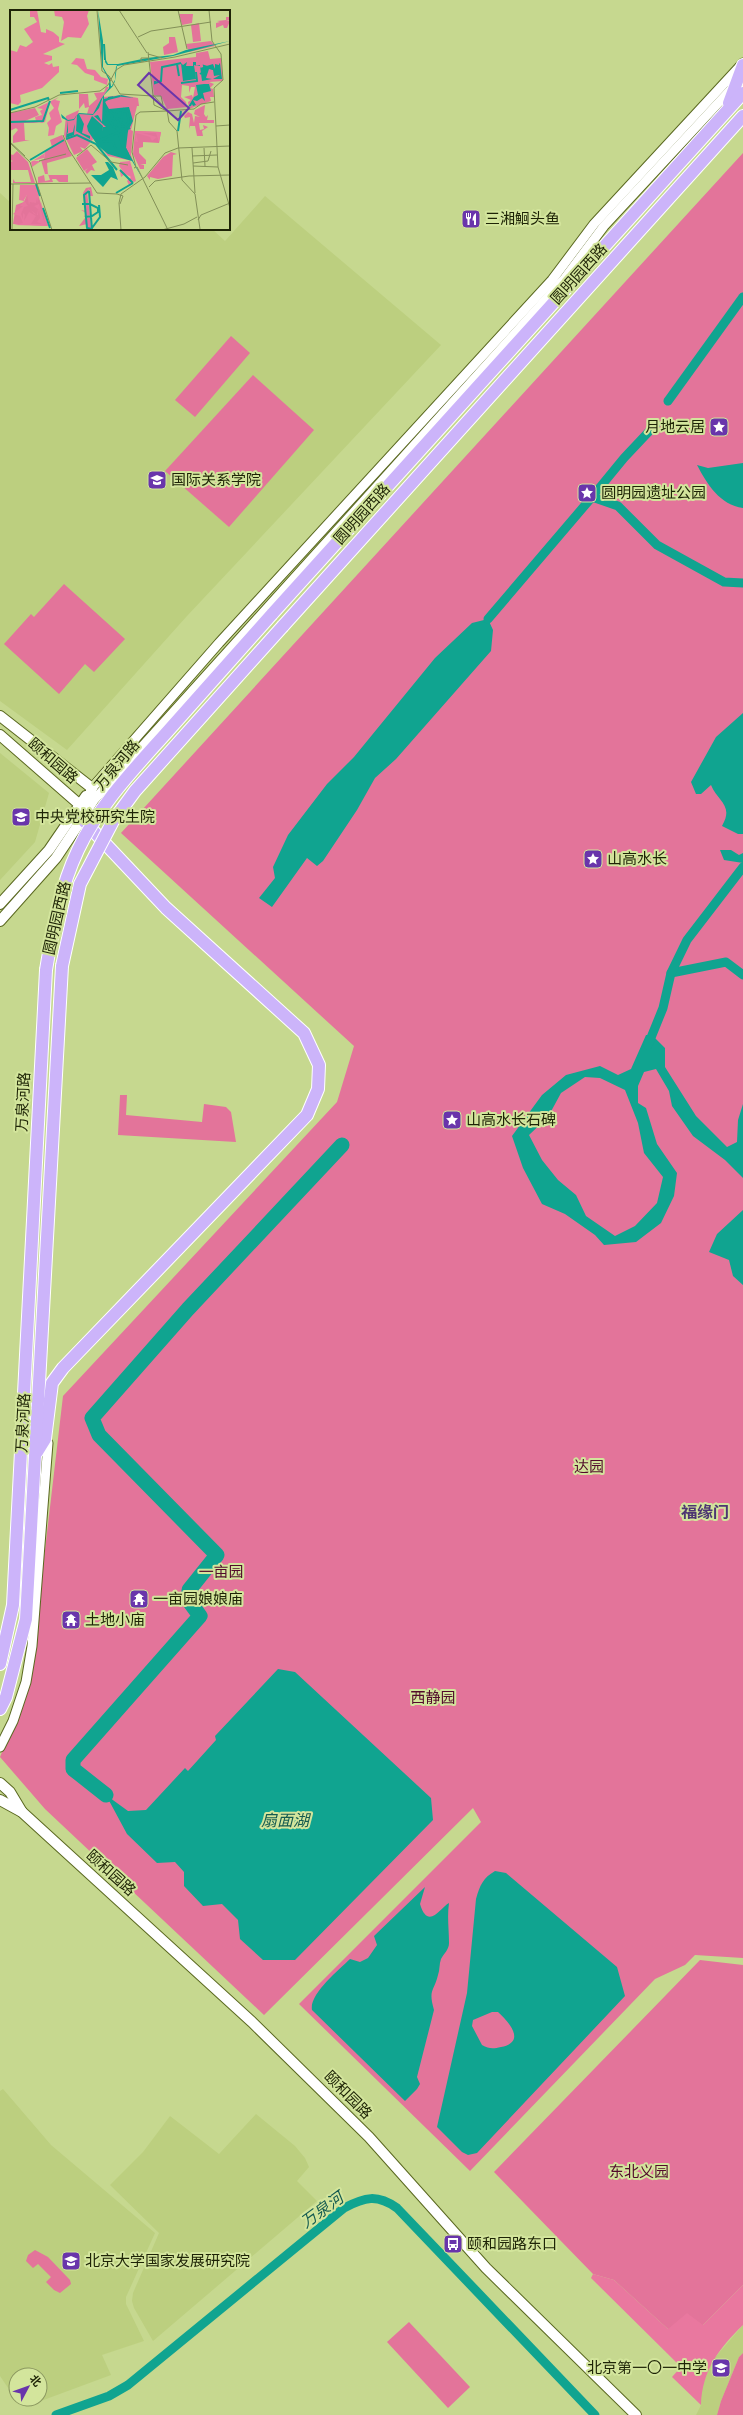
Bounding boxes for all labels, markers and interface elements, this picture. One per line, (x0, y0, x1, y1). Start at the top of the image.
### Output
inset map (10, 10, 230, 230)
restaurant icon: 三湘鮰头鱼 (460, 208, 482, 230)
place label: 三湘鮰头鱼 (485, 210, 560, 228)
street label: 圆明园西路 (547, 240, 611, 308)
place icon: 月地云居 (708, 416, 730, 438)
place label: 月地云居 (645, 418, 705, 436)
school or university icon: 国际关系学院 (146, 469, 168, 491)
place label: 国际关系学院 (171, 471, 261, 489)
street label: 圆明园西路 (330, 480, 394, 548)
place icon: 圆明园遗址公园 (576, 482, 598, 504)
place label: 圆明园遗址公园 (601, 484, 706, 502)
street label: 颐和园路 (24, 735, 82, 787)
street label: 万泉河路 (91, 736, 143, 794)
school or university icon: 中央党校研究生院 (10, 806, 32, 828)
place label: 中央党校研究生院 (35, 808, 155, 826)
place icon: 山高水长 (582, 848, 604, 870)
place label: 山高水长 (607, 850, 667, 868)
street label: 圆明园西路 (40, 879, 74, 957)
street label: 万泉河路 (12, 1072, 34, 1132)
place icon: 山高水长石碑 (441, 1109, 463, 1131)
place label: 山高水长石碑 (466, 1111, 556, 1129)
street label: 万泉河路 (12, 1393, 34, 1453)
park label: 达园 (574, 1458, 604, 1476)
district label: 福缘门 (681, 1503, 729, 1522)
park label: 一亩园 (198, 1563, 244, 1581)
temple icon: 一亩园娘娘庙 (128, 1588, 150, 1610)
place label: 一亩园娘娘庙 (153, 1590, 243, 1608)
temple icon: 土地小庙 (60, 1609, 82, 1631)
place label: 土地小庙 (85, 1611, 145, 1629)
park label: 西静园 (410, 1689, 456, 1707)
water label: 扇面湖 (261, 1811, 312, 1830)
street label: 颐和园路 (83, 1846, 139, 1900)
street label: 颐和园路 (320, 2067, 376, 2123)
park label: 东北义园 (609, 2163, 669, 2181)
water label: 万泉河 (297, 2186, 349, 2232)
bus stop icon: 颐和园路东口 (442, 2233, 464, 2255)
place label: 颐和园路东口 (467, 2235, 557, 2253)
school or university icon: 北京大学国家发展研究院 (60, 2250, 82, 2272)
place label: 北京大学国家发展研究院 (85, 2252, 250, 2270)
school or university icon: 北京第一〇一中学 (710, 2357, 732, 2379)
place label: 北京第一〇一中学 (587, 2359, 707, 2377)
north arrow (8, 2367, 48, 2407)
text: 北 (27, 2372, 44, 2389)

